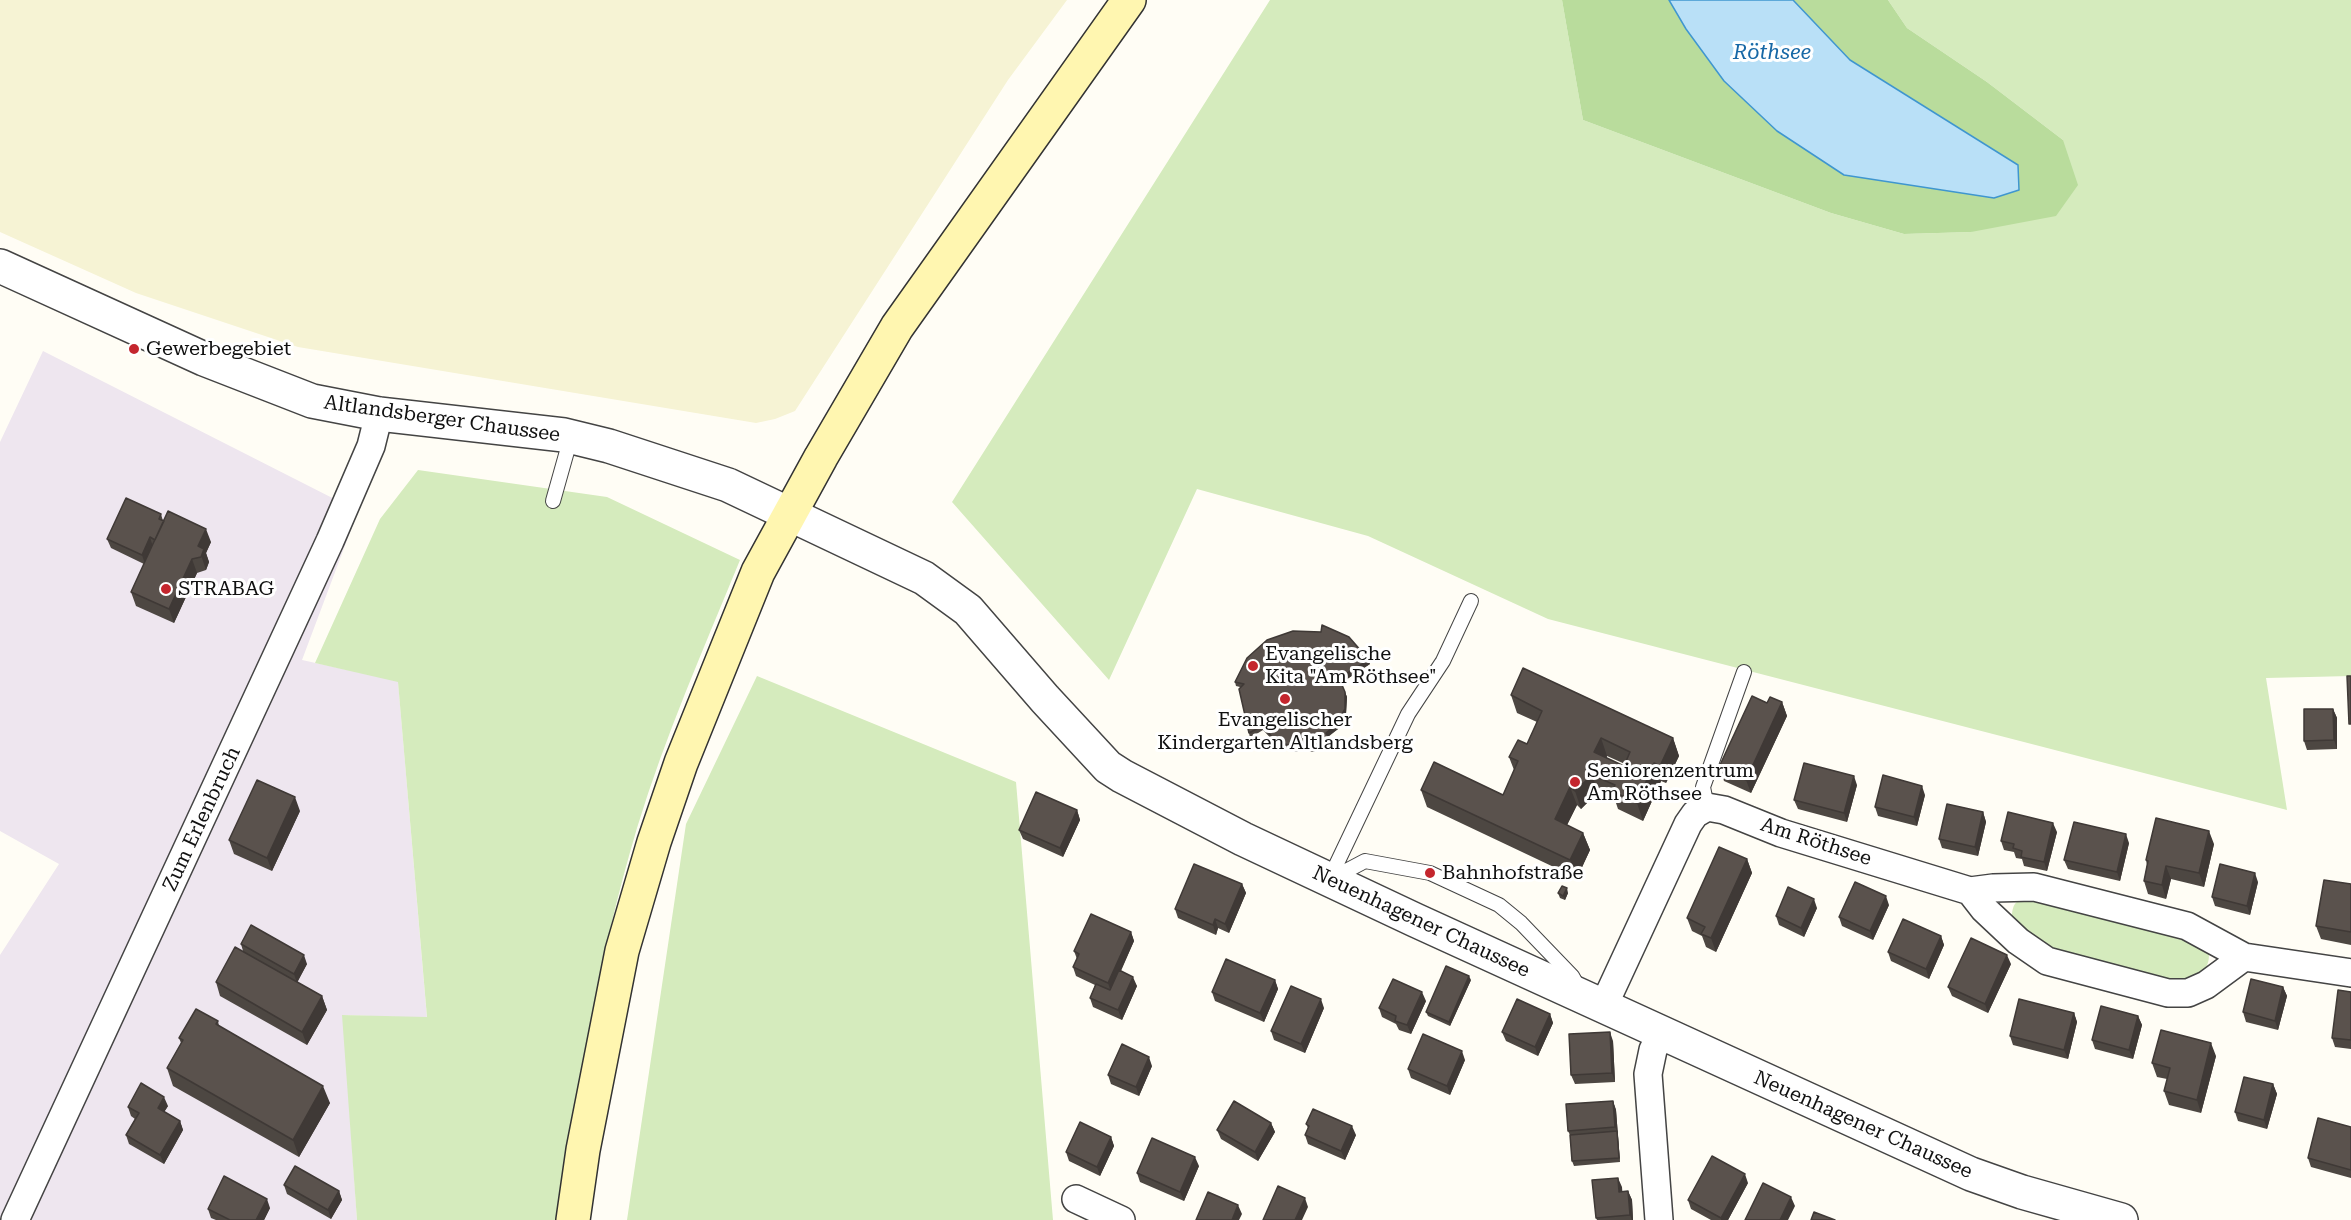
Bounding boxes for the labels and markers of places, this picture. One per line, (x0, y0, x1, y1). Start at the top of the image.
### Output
place label: Gewerbegebiet (146, 337, 291, 361)
marker: Gewerbegebiet (127, 342, 141, 356)
place label: STRABAG (178, 577, 274, 601)
marker: STRABAG (159, 582, 173, 596)
place label: Evangelische Kita "Am Röthsee" (1265, 642, 1437, 689)
marker: Evangelische Kita "Am Röthsee" (1246, 659, 1260, 673)
marker: Evangelischer Kindergarten Altlandsberg (1278, 692, 1292, 706)
place label: Evangelischer Kindergarten Altlandsberg (1157, 708, 1413, 755)
place label: Seniorenzentrum Am Röthsee (1587, 759, 1754, 806)
marker: Seniorenzentrum Am Röthsee (1568, 775, 1582, 789)
place label: Bahnhofstraße (1442, 861, 1584, 885)
marker: Bahnhofstraße (1423, 866, 1437, 880)

